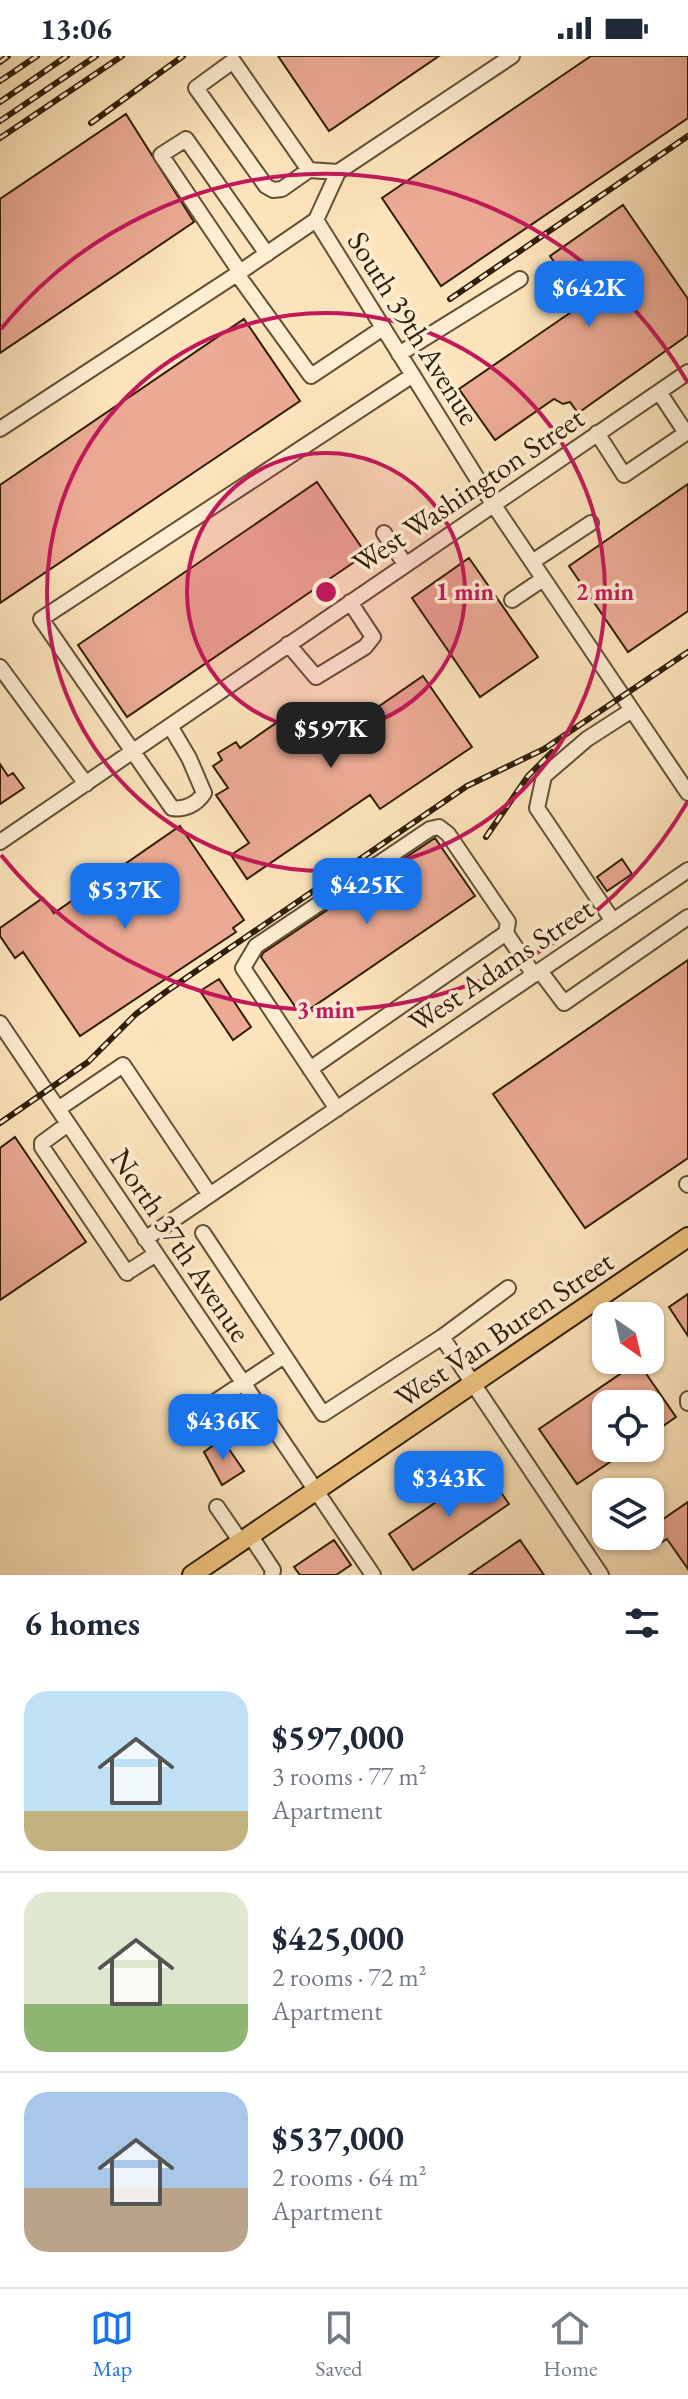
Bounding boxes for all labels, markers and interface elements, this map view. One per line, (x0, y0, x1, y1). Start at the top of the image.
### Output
text: 13:06 (40, 9, 112, 48)
street label: South 39th Avenue (339, 224, 489, 432)
pin: $642K (533, 261, 645, 329)
text: $642K (552, 270, 626, 304)
street label: West Washington Street (345, 398, 592, 582)
text: 1 min (436, 576, 495, 607)
text: 2 min (576, 576, 635, 607)
centre of rings (312, 578, 340, 606)
pin: $597K (275, 702, 387, 770)
text: $597K (294, 711, 368, 745)
pin: $425K (311, 858, 423, 926)
pin: $537K (69, 863, 181, 931)
text: $425K (330, 867, 404, 901)
text: $537K (88, 872, 162, 906)
street label: West Adams Street (401, 889, 601, 1041)
text: 3 min (297, 994, 356, 1025)
street label: North 37th Avenue (102, 1141, 260, 1349)
street label: West Van Buren Street (387, 1241, 621, 1417)
north arrow (592, 1302, 664, 1374)
map controls (592, 1302, 664, 1550)
button: locate (592, 1390, 664, 1462)
pin: $436K (167, 1394, 279, 1462)
text: $436K (186, 1403, 260, 1437)
pin: $343K (393, 1451, 505, 1519)
text: $343K (412, 1460, 486, 1494)
button: layers (592, 1478, 664, 1550)
text: 6 homes (24, 1601, 140, 1645)
icon: filters (620, 1601, 664, 1645)
text: $597,000 (272, 1715, 404, 1759)
icon: home (88, 1723, 184, 1819)
text: 3 rooms · 77 m² (272, 1759, 427, 1793)
text: Apartment (272, 1793, 382, 1827)
text: $425,000 (272, 1916, 404, 1960)
icon: home (88, 1924, 184, 2020)
text: 2 rooms · 72 m² (272, 1960, 427, 1994)
text: Apartment (272, 1994, 382, 2028)
text: $537,000 (272, 2116, 404, 2160)
icon: home (88, 2124, 184, 2220)
text: 2 rooms · 64 m² (272, 2160, 427, 2194)
text: Apartment (272, 2194, 382, 2228)
tab: Map (90, 2306, 134, 2383)
tab: Saved (315, 2306, 362, 2383)
tab: Home (543, 2306, 598, 2383)

